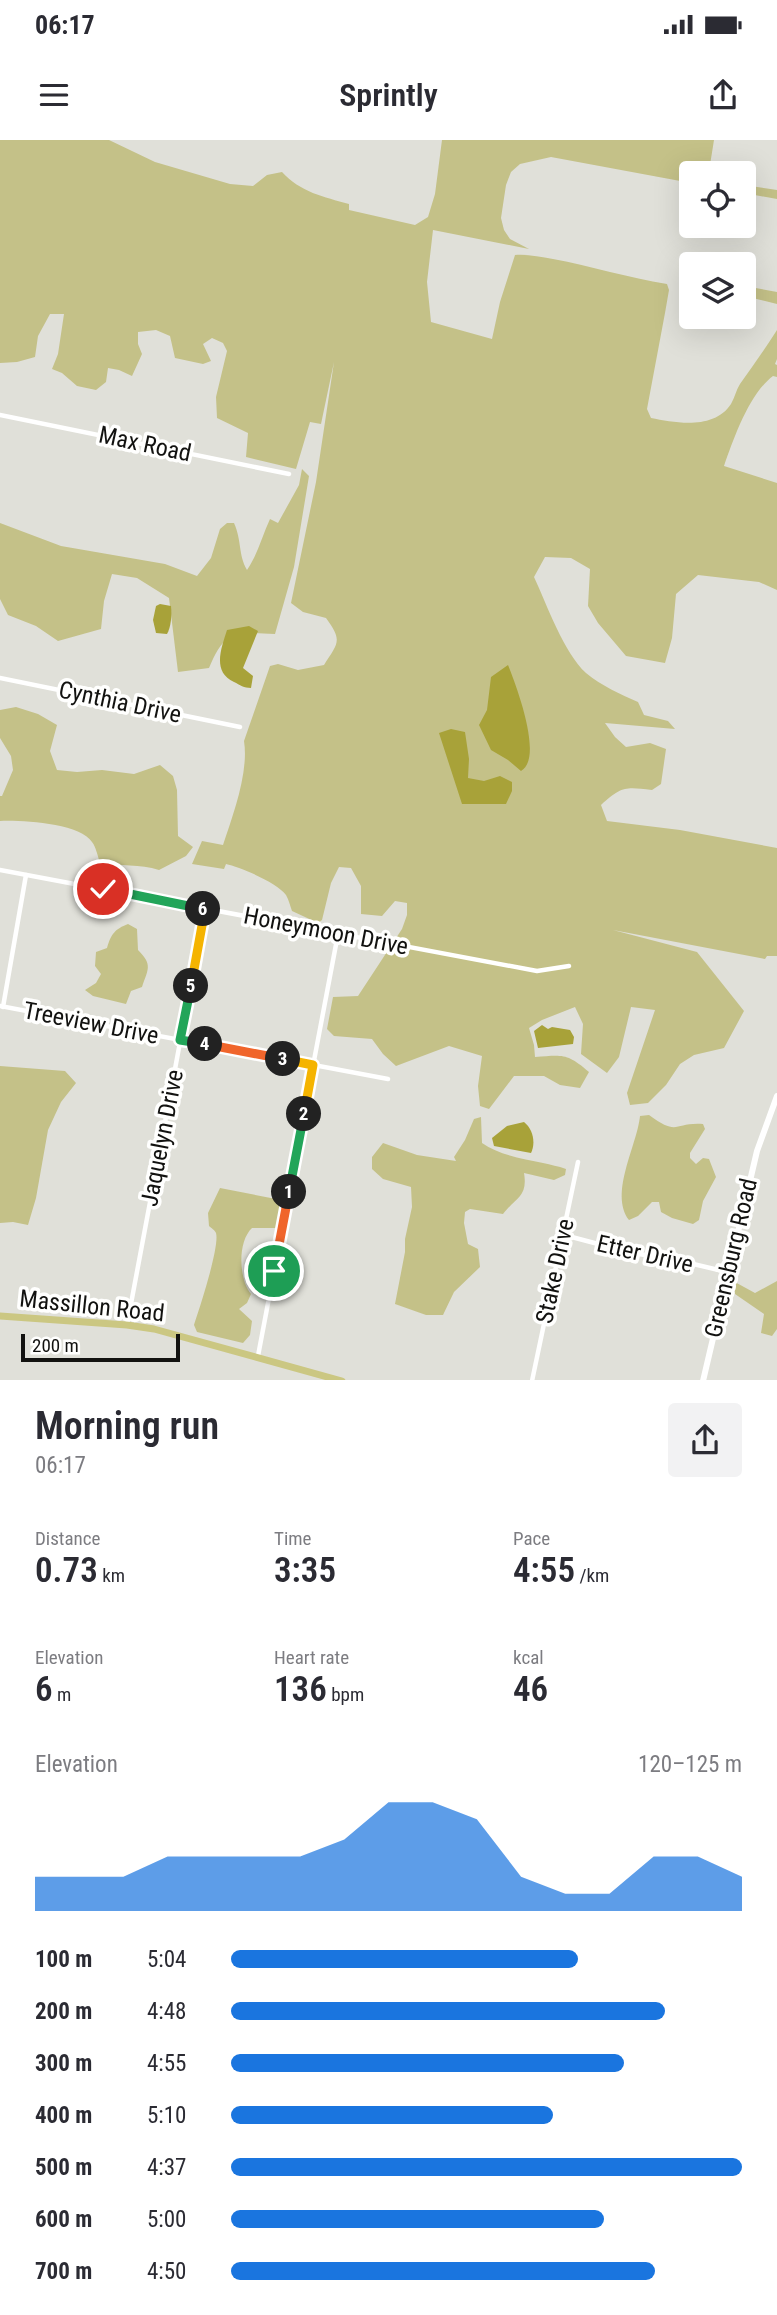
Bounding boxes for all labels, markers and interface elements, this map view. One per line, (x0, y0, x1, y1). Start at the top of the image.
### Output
text: 06:17 (35, 10, 95, 40)
icon: menu (35, 76, 73, 114)
text: Sprintly (339, 76, 438, 114)
icon: share (704, 76, 742, 114)
map controls (679, 161, 756, 329)
button: locate (679, 161, 756, 238)
button: layers (679, 252, 756, 329)
street label: Max Road (96, 421, 194, 467)
street label: Cynthia Drive (56, 675, 184, 729)
pin (73, 859, 133, 919)
icon: check (84, 870, 122, 908)
pin: 6 (186, 892, 220, 926)
text: 6 (198, 897, 207, 920)
street label: Honeymoon Drive (241, 901, 411, 961)
pin: 5 (174, 968, 208, 1004)
text: 5 (186, 974, 195, 997)
street label: Treeview Drive (21, 996, 161, 1050)
pin: 4 (188, 1026, 222, 1062)
text: 4 (200, 1032, 209, 1055)
pin: 3 (266, 1042, 300, 1076)
text: 3 (278, 1047, 287, 1070)
street label: Jaquelyn Drive (135, 1067, 189, 1209)
pin: 2 (286, 1096, 322, 1132)
text: 2 (299, 1102, 308, 1125)
pin: 1 (272, 1174, 306, 1210)
street label: Greensburg Road (699, 1176, 763, 1340)
text: 1 (284, 1180, 293, 1203)
street label: Stake Drive (530, 1216, 580, 1326)
street label: Etter Drive (594, 1229, 696, 1279)
pin (244, 1241, 304, 1301)
icon: arrive (255, 1252, 293, 1290)
street label: Massillon Road (18, 1284, 166, 1328)
scale bar (21, 1332, 180, 1363)
text: 200 m (32, 1334, 79, 1357)
button: share (668, 1403, 742, 1477)
text: Morning run (35, 1404, 219, 1448)
text: 06:17 (35, 1452, 86, 1479)
text: Distance (35, 1527, 100, 1550)
text: Time (274, 1527, 311, 1550)
text: Pace (513, 1527, 550, 1550)
text: 0.73 (35, 1550, 98, 1591)
text: 3:35 (274, 1550, 336, 1591)
text: 4:55 (513, 1550, 575, 1591)
text: km (98, 1564, 125, 1587)
text: /km (575, 1564, 609, 1587)
text: Elevation (35, 1646, 103, 1669)
text: Heart rate (274, 1646, 349, 1669)
text: kcal (513, 1646, 544, 1669)
text: 6 (35, 1669, 53, 1710)
text: 136 (274, 1669, 327, 1710)
text: 46 (513, 1669, 548, 1710)
text: m (53, 1683, 71, 1706)
text: bpm (327, 1683, 364, 1706)
text: Elevation (35, 1751, 118, 1778)
text: 120–125 m (638, 1751, 742, 1778)
text: 100 m (35, 1946, 92, 1973)
text: 5:04 (147, 1946, 186, 1973)
text: 200 m (35, 1998, 92, 2025)
text: 4:48 (147, 1998, 186, 2025)
text: 300 m (35, 2050, 92, 2077)
text: 4:55 (147, 2050, 186, 2077)
text: 400 m (35, 2102, 92, 2129)
text: 5:10 (147, 2102, 186, 2129)
text: 500 m (35, 2154, 92, 2181)
text: 4:37 (147, 2154, 186, 2181)
text: 600 m (35, 2206, 92, 2233)
text: 5:00 (147, 2206, 186, 2233)
text: 700 m (35, 2258, 92, 2285)
text: 4:50 (147, 2258, 186, 2285)

